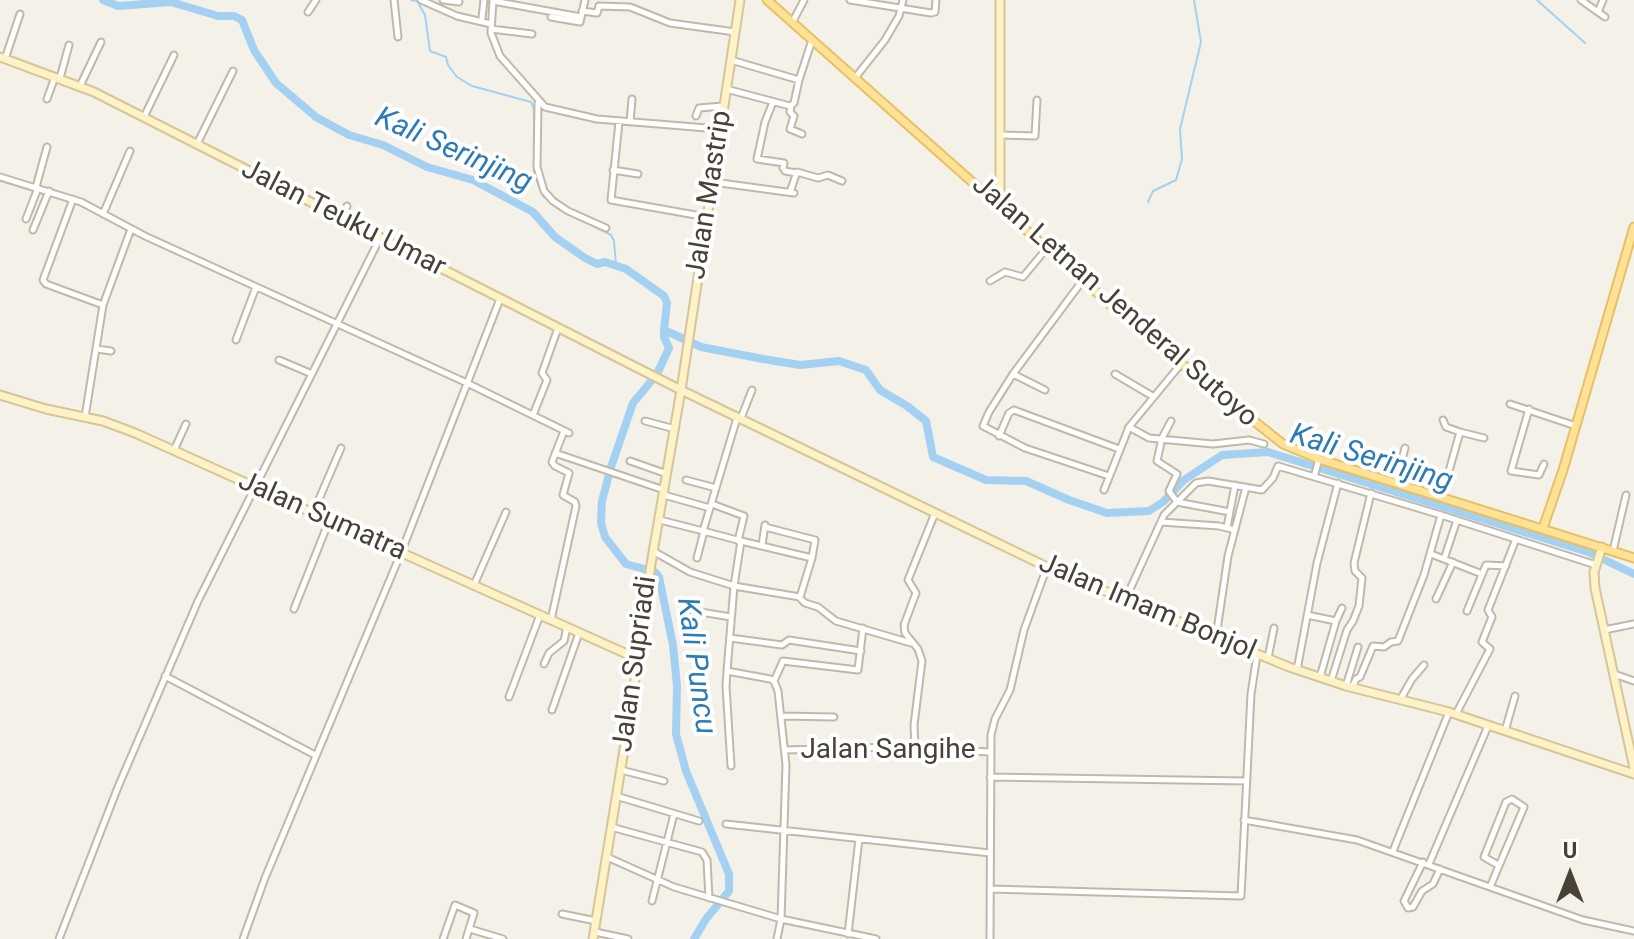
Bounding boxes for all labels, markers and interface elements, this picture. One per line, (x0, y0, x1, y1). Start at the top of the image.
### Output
water label: Kali Serinjing (369, 100, 537, 202)
street label: Jalan Mastrip (680, 108, 740, 282)
street label: Jalan Teuku Umar (235, 153, 451, 285)
street label: Jalan Letnan Jenderal Sutoyo (964, 169, 1264, 435)
water label: Kali Serinjing (1286, 417, 1456, 501)
street label: Jalan Sumatra (233, 465, 411, 569)
street label: Jalan Imam Bonjol (1033, 547, 1261, 669)
street label: Jalan Supriadi (607, 574, 665, 754)
water label: Kali Puncu (668, 595, 722, 737)
street label: Jalan Sangihe (800, 734, 976, 768)
north arrow (1530, 835, 1610, 915)
text: U (1563, 838, 1577, 863)

